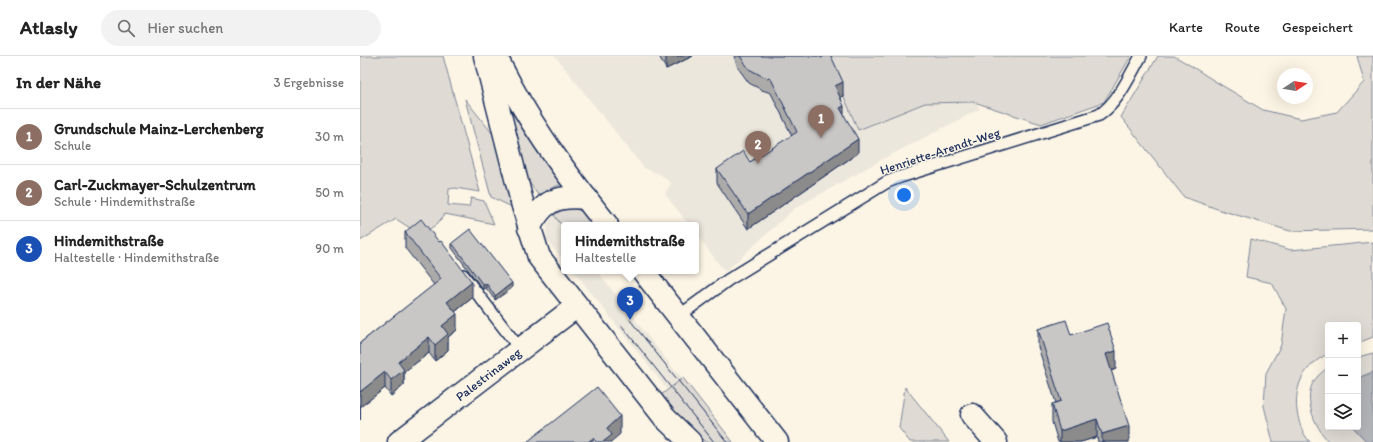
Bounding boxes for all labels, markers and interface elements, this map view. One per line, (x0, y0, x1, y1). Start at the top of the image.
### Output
search box (101, 10, 381, 46)
text: Atlasly (20, 16, 77, 39)
icon: search (115, 17, 137, 39)
text: Hier suchen (147, 19, 223, 37)
text: Karte (1169, 19, 1203, 36)
text: Route (1225, 19, 1260, 36)
text: Gespeichert (1282, 19, 1353, 36)
north arrow (1277, 68, 1313, 104)
text: In der Nähe (16, 72, 101, 92)
text: 3 Ergebnisse (274, 75, 344, 90)
pin: 1 (808, 105, 834, 138)
text: Grundschule Mainz-Lerchenberg (54, 120, 263, 138)
street label: Henriette-Arendt-Weg (878, 124, 1002, 178)
text: 1 (26, 129, 32, 144)
text: 30 m (315, 129, 344, 144)
pin: 2 (745, 131, 771, 164)
text: Schule (54, 138, 91, 153)
text: Carl-Zuckmayer-Schulzentrum (54, 176, 256, 194)
text: 2 (26, 185, 32, 200)
text: 50 m (315, 185, 344, 200)
your location (894, 185, 914, 205)
text: Schule · Hindemithstraße (54, 194, 195, 209)
popup (561, 222, 699, 274)
text: Hindemithstraße (54, 232, 164, 250)
text: Hindemithstraße (575, 232, 685, 250)
text: 3 (25, 241, 33, 256)
text: 90 m (315, 241, 344, 256)
text: Haltestelle · Hindemithstraße (54, 250, 219, 265)
text: Haltestelle (575, 250, 636, 265)
pin: 3 (617, 287, 643, 320)
map controls (1325, 322, 1361, 430)
button: + (1325, 322, 1361, 358)
street label: Palestrinaweg (452, 344, 524, 404)
button: − (1325, 358, 1361, 394)
button: layers (1325, 394, 1361, 430)

